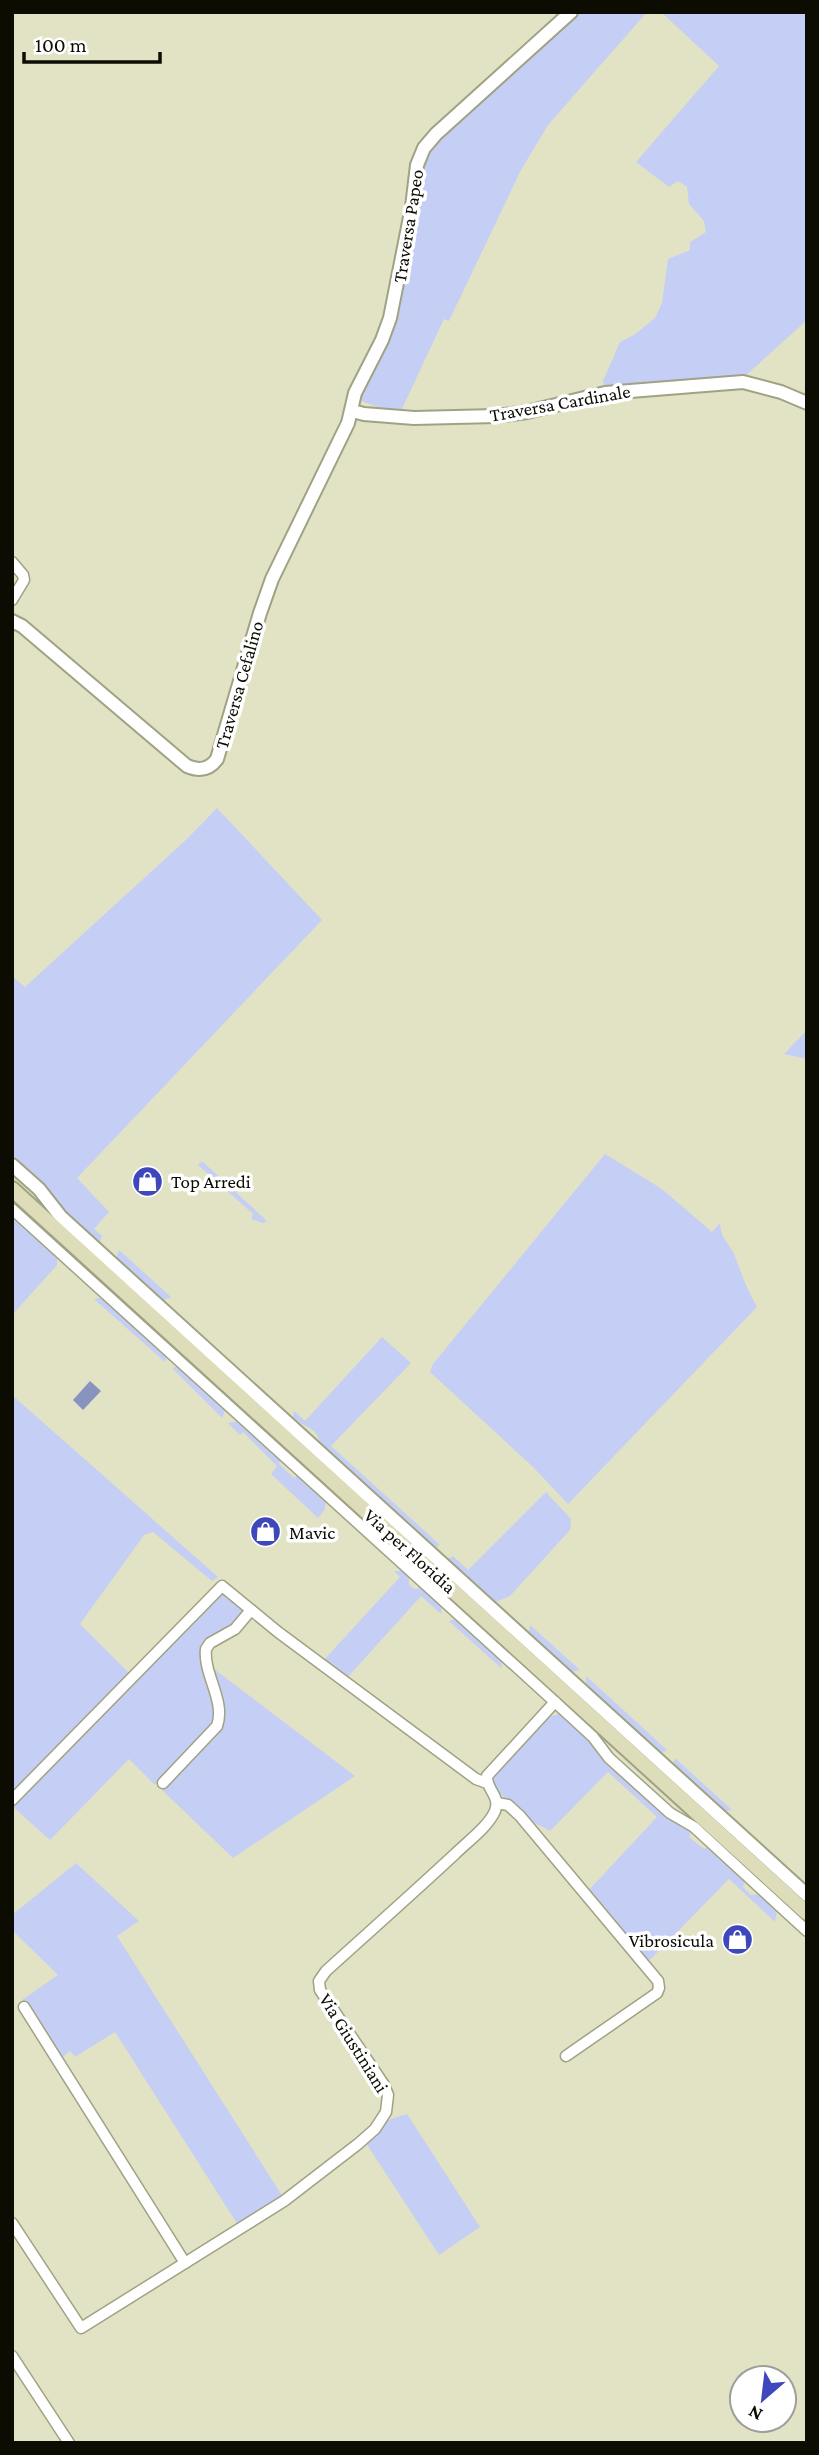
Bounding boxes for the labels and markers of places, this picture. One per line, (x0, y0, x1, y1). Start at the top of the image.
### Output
shop icon: Top Arredi (131, 1164, 165, 1198)
place label: Top Arredi (171, 1171, 251, 1192)
shop icon: Mavic (249, 1515, 283, 1549)
place label: Mavic (289, 1522, 335, 1543)
shop icon: Vibrosicula (720, 1923, 754, 1957)
place label: Vibrosicula (629, 1930, 714, 1951)

